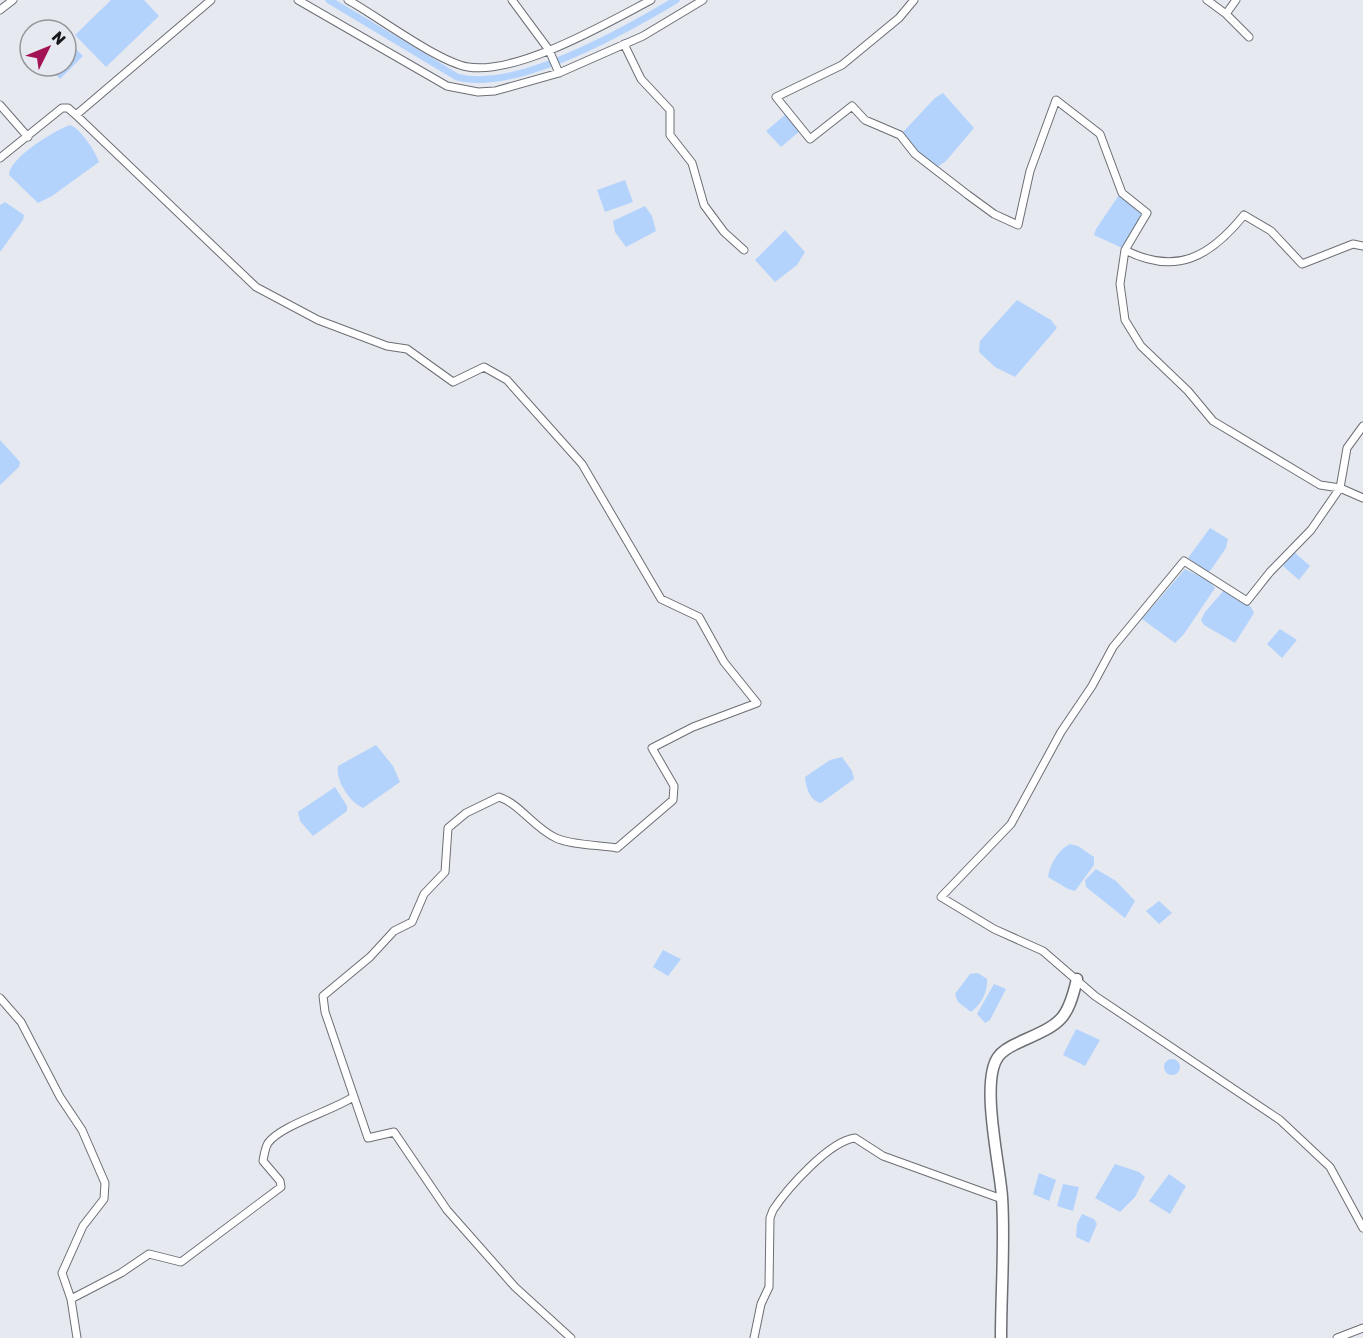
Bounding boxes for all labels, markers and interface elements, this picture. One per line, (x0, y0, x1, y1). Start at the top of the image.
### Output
north arrow (18, 18, 78, 78)
text: N (48, 27, 69, 49)

